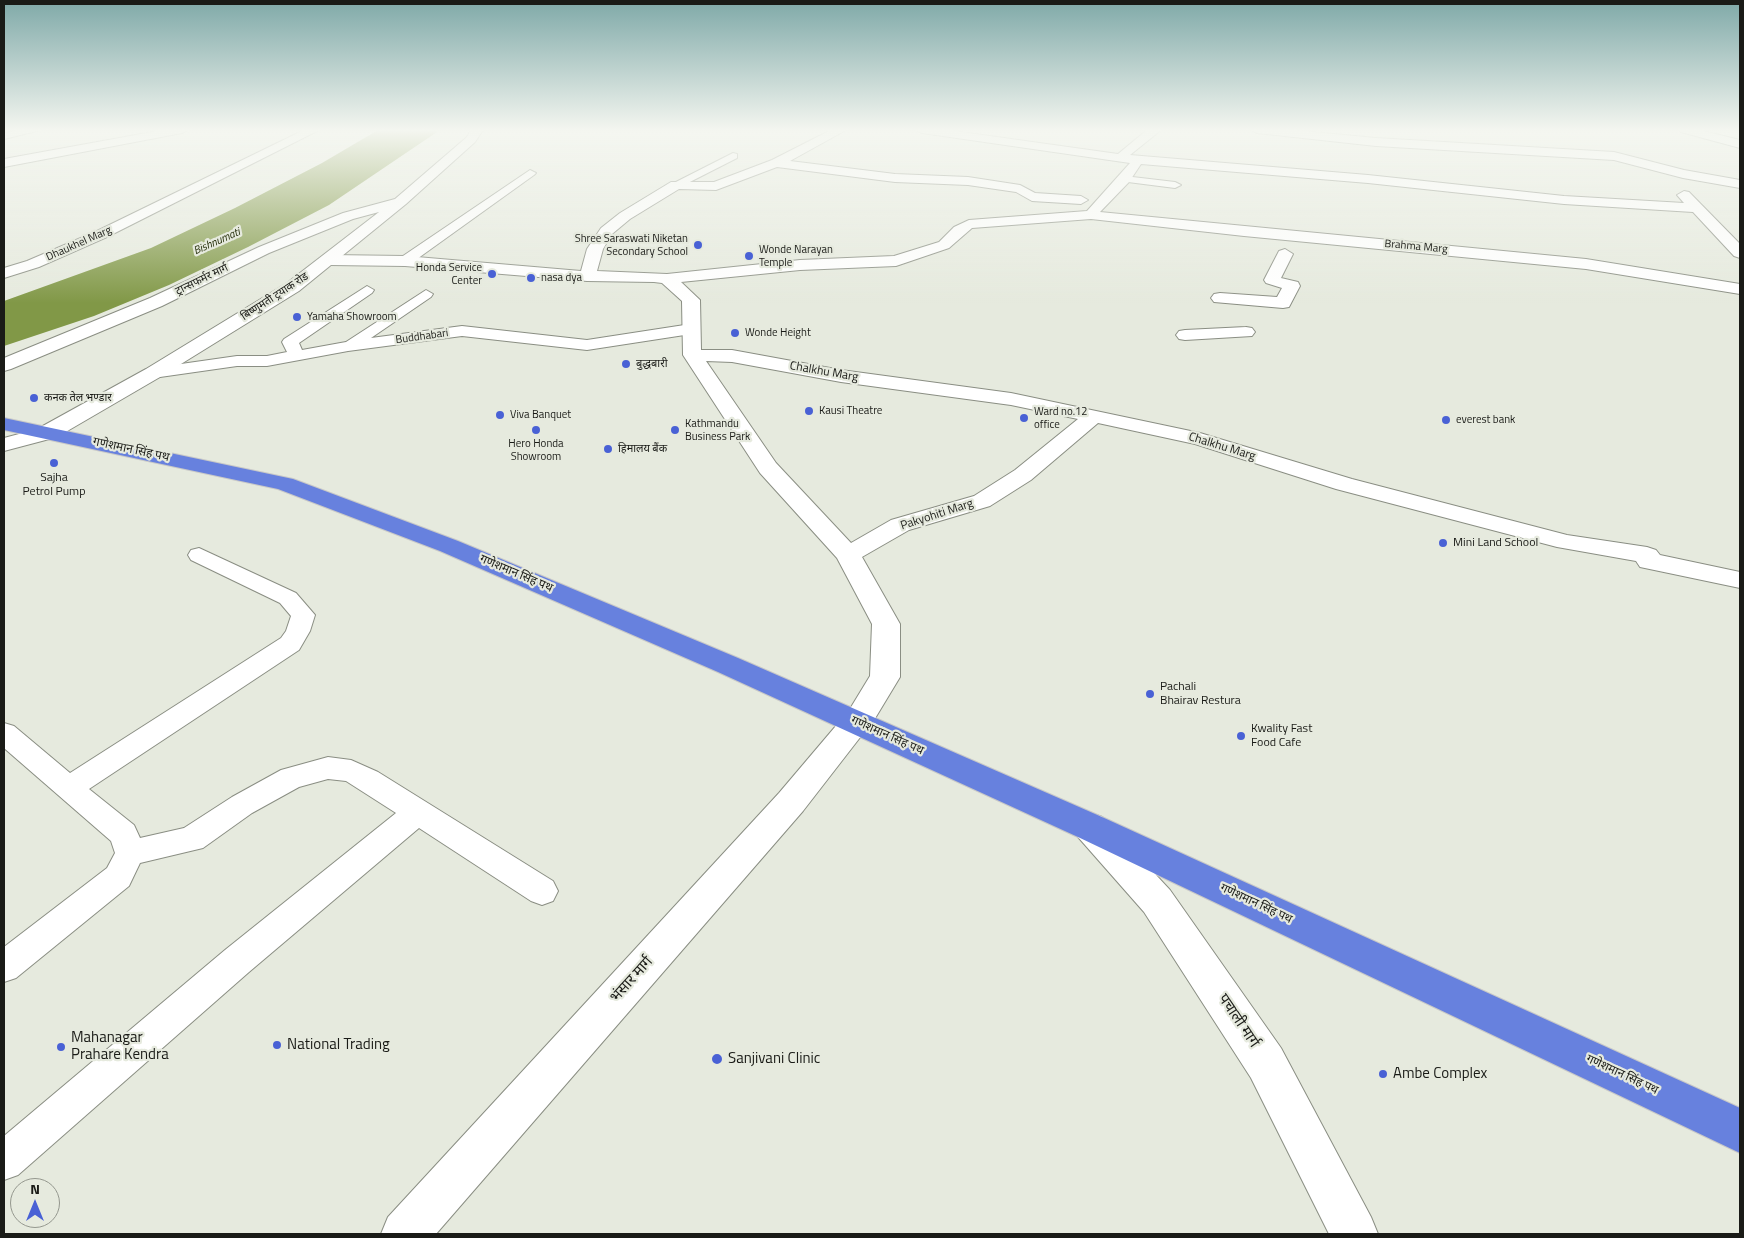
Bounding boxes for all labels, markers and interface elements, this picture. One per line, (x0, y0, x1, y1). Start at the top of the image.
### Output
street label: Dhaukhel Marg (44, 224, 114, 264)
water label: Bishnumati (192, 226, 242, 258)
place label: Shree Saraswati Niketan Secondary School (575, 232, 688, 258)
street label: Brahma Marg (1384, 238, 1448, 256)
marker: Shree Saraswati Niketan Secondary School (692, 239, 704, 251)
place label: Wonde Narayan Temple (759, 243, 833, 269)
marker: Wonde Narayan Temple (743, 250, 755, 262)
place label: Honda Service Center (416, 261, 482, 287)
street label: ट्रान्सफर्मर मार्ग (174, 262, 230, 298)
marker: Honda Service Center (486, 268, 498, 280)
street label: बिष्णुमती ट्रयाक रोड (239, 270, 311, 324)
place label: nasa dya (541, 271, 582, 285)
marker: nasa dya (525, 272, 537, 284)
place label: Yamaha Showroom (307, 310, 397, 324)
marker: Yamaha Showroom (291, 311, 303, 323)
place label: Wonde Height (745, 326, 811, 340)
street label: Buddhabari (395, 327, 449, 347)
marker: Wonde Height (729, 327, 741, 339)
place label: बुद्धबारी (636, 357, 668, 371)
marker: बुद्धबारी (620, 358, 632, 370)
street label: Chalkhu Marg (789, 359, 859, 385)
place label: कनक तेल भण्डार (44, 391, 112, 405)
marker: कनक तेल भण्डार (28, 392, 40, 404)
place label: Kausi Theatre (819, 404, 882, 418)
marker: Kausi Theatre (803, 405, 815, 417)
place label: Ward no.12 office (1034, 405, 1087, 431)
place label: Viva Banquet (510, 408, 571, 422)
marker: Viva Banquet (494, 409, 506, 421)
marker: Ward no.12 office (1018, 412, 1030, 424)
place label: everest bank (1456, 413, 1515, 427)
marker: everest bank (1440, 414, 1452, 426)
place label: Kathmandu Business Park (685, 417, 750, 443)
marker: Hero Honda Showroom (530, 424, 542, 436)
marker: Kathmandu Business Park (669, 424, 681, 436)
street label: Chalkhu Marg (1187, 430, 1257, 464)
street label: गणेशमान सिंह पथ (91, 435, 171, 465)
place label: Hero Honda Showroom (508, 437, 564, 463)
place label: हिमालय बैंक (618, 442, 667, 456)
marker: हिमालय बैंक (602, 443, 614, 455)
marker: Sajha Petrol Pump (48, 457, 60, 469)
place label: Sajha Petrol Pump (23, 471, 85, 499)
street label: Pakyohiti Marg (899, 496, 975, 534)
place label: Mini Land School (1453, 536, 1538, 550)
marker: Mini Land School (1437, 537, 1449, 549)
street label: गणेशमान सिंह पथ (477, 552, 555, 596)
place label: Pachali Bhairav Restura (1160, 680, 1241, 708)
marker: Pachali Bhairav Restura (1144, 688, 1156, 700)
street label: गणेशमान सिंह पथ (848, 714, 926, 758)
place label: Kwality Fast Food Cafe (1251, 722, 1312, 750)
marker: Kwality Fast Food Cafe (1235, 730, 1247, 742)
street label: गणेशमान सिंह पथ (1218, 881, 1294, 927)
street label: भंसार मार्ग (607, 953, 657, 1007)
street label: पचाली मार्ग (1214, 991, 1262, 1051)
place label: Mahanagar Prahare Kendra (71, 1029, 169, 1064)
place label: National Trading (287, 1036, 390, 1054)
marker: National Trading (271, 1039, 283, 1051)
marker: Mahanagar Prahare Kendra (55, 1041, 67, 1053)
place label: Sanjivani Clinic (728, 1050, 820, 1068)
marker: Sanjivani Clinic (710, 1052, 724, 1066)
street label: गणेशमान सिंह पथ (1584, 1052, 1660, 1098)
place label: Ambe Complex (1393, 1065, 1487, 1083)
marker: Ambe Complex (1377, 1068, 1389, 1080)
north arrow (10, 1178, 60, 1228)
text: N (30, 1178, 40, 1199)

